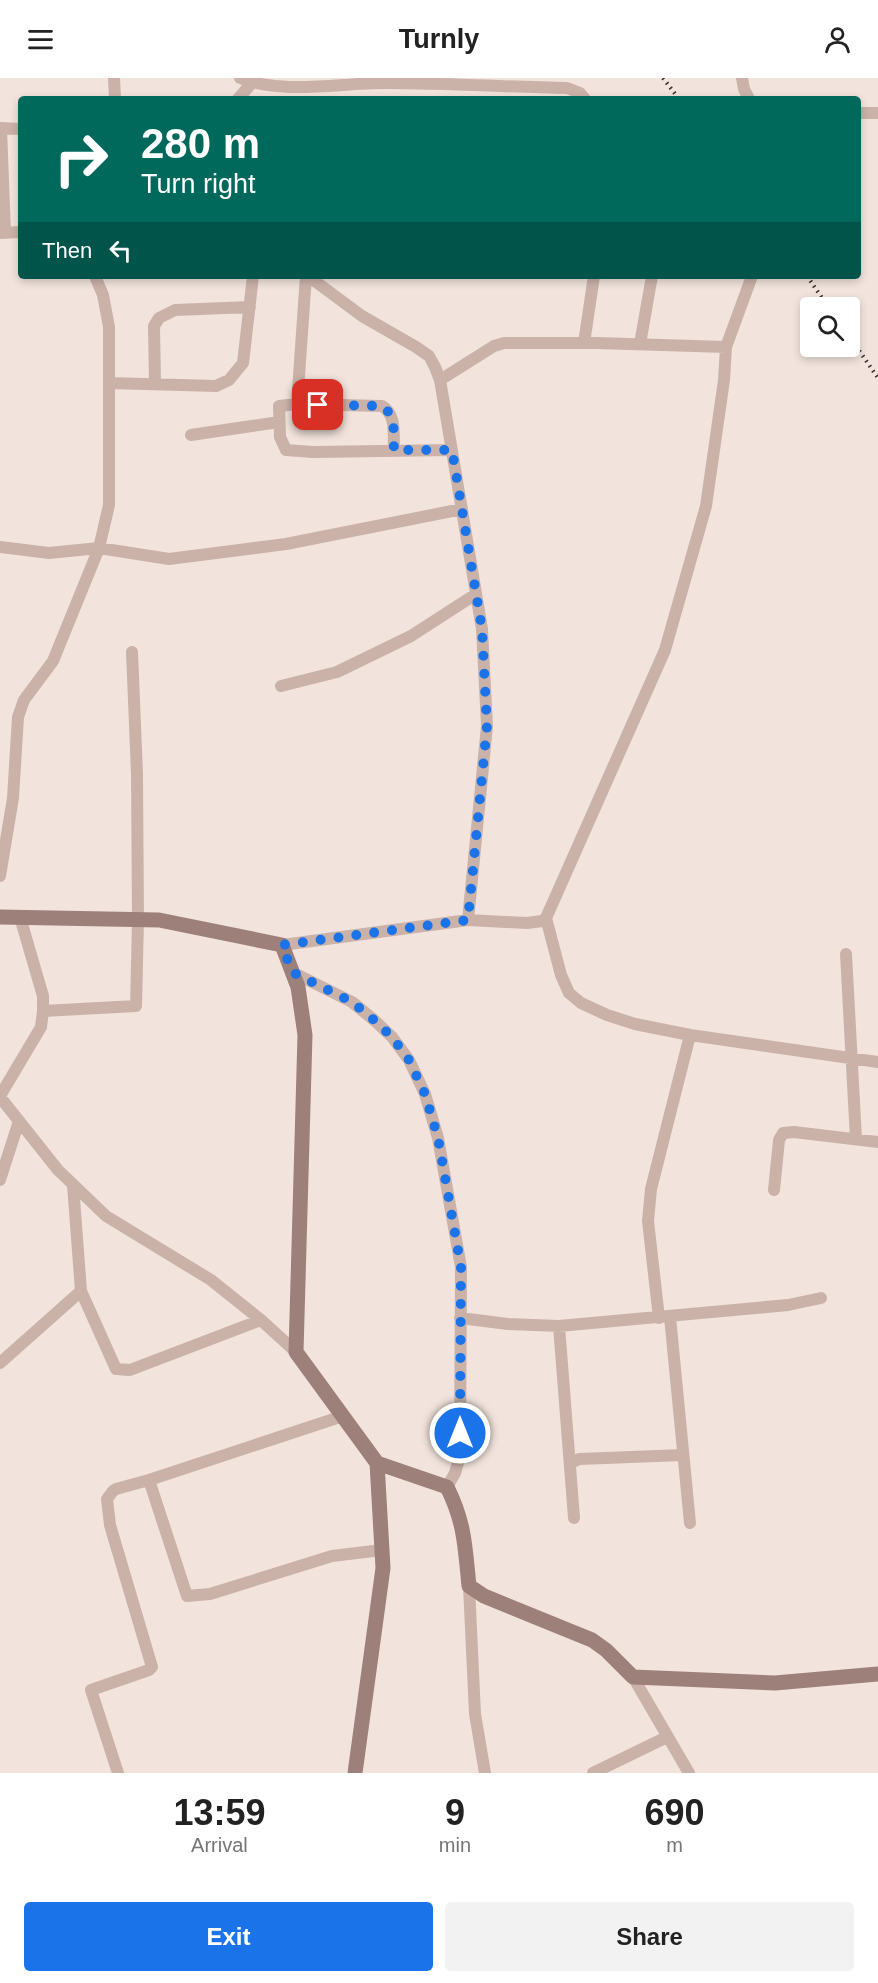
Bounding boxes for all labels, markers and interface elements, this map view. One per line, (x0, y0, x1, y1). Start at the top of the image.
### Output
icon: menu (24, 23, 57, 56)
icon: person (821, 23, 854, 56)
text: Turnly (399, 24, 479, 54)
icon: right (42, 120, 120, 198)
text: 280 m (141, 120, 260, 167)
text: Turn right (141, 169, 256, 199)
icon: left (104, 234, 137, 267)
text: Then (42, 238, 92, 263)
map controls (800, 297, 860, 357)
button: search (800, 297, 860, 357)
pin (292, 379, 343, 430)
icon: arrive (301, 388, 334, 421)
position arrow (428, 1401, 492, 1465)
text: 13:59 (173, 1792, 265, 1833)
text: 9 (445, 1792, 465, 1833)
text: 690 (644, 1792, 705, 1833)
text: Arrival (191, 1834, 248, 1856)
text: min (439, 1834, 471, 1856)
text: m (666, 1834, 683, 1856)
button: Exit (24, 1902, 433, 1971)
button: Share (445, 1902, 854, 1971)

